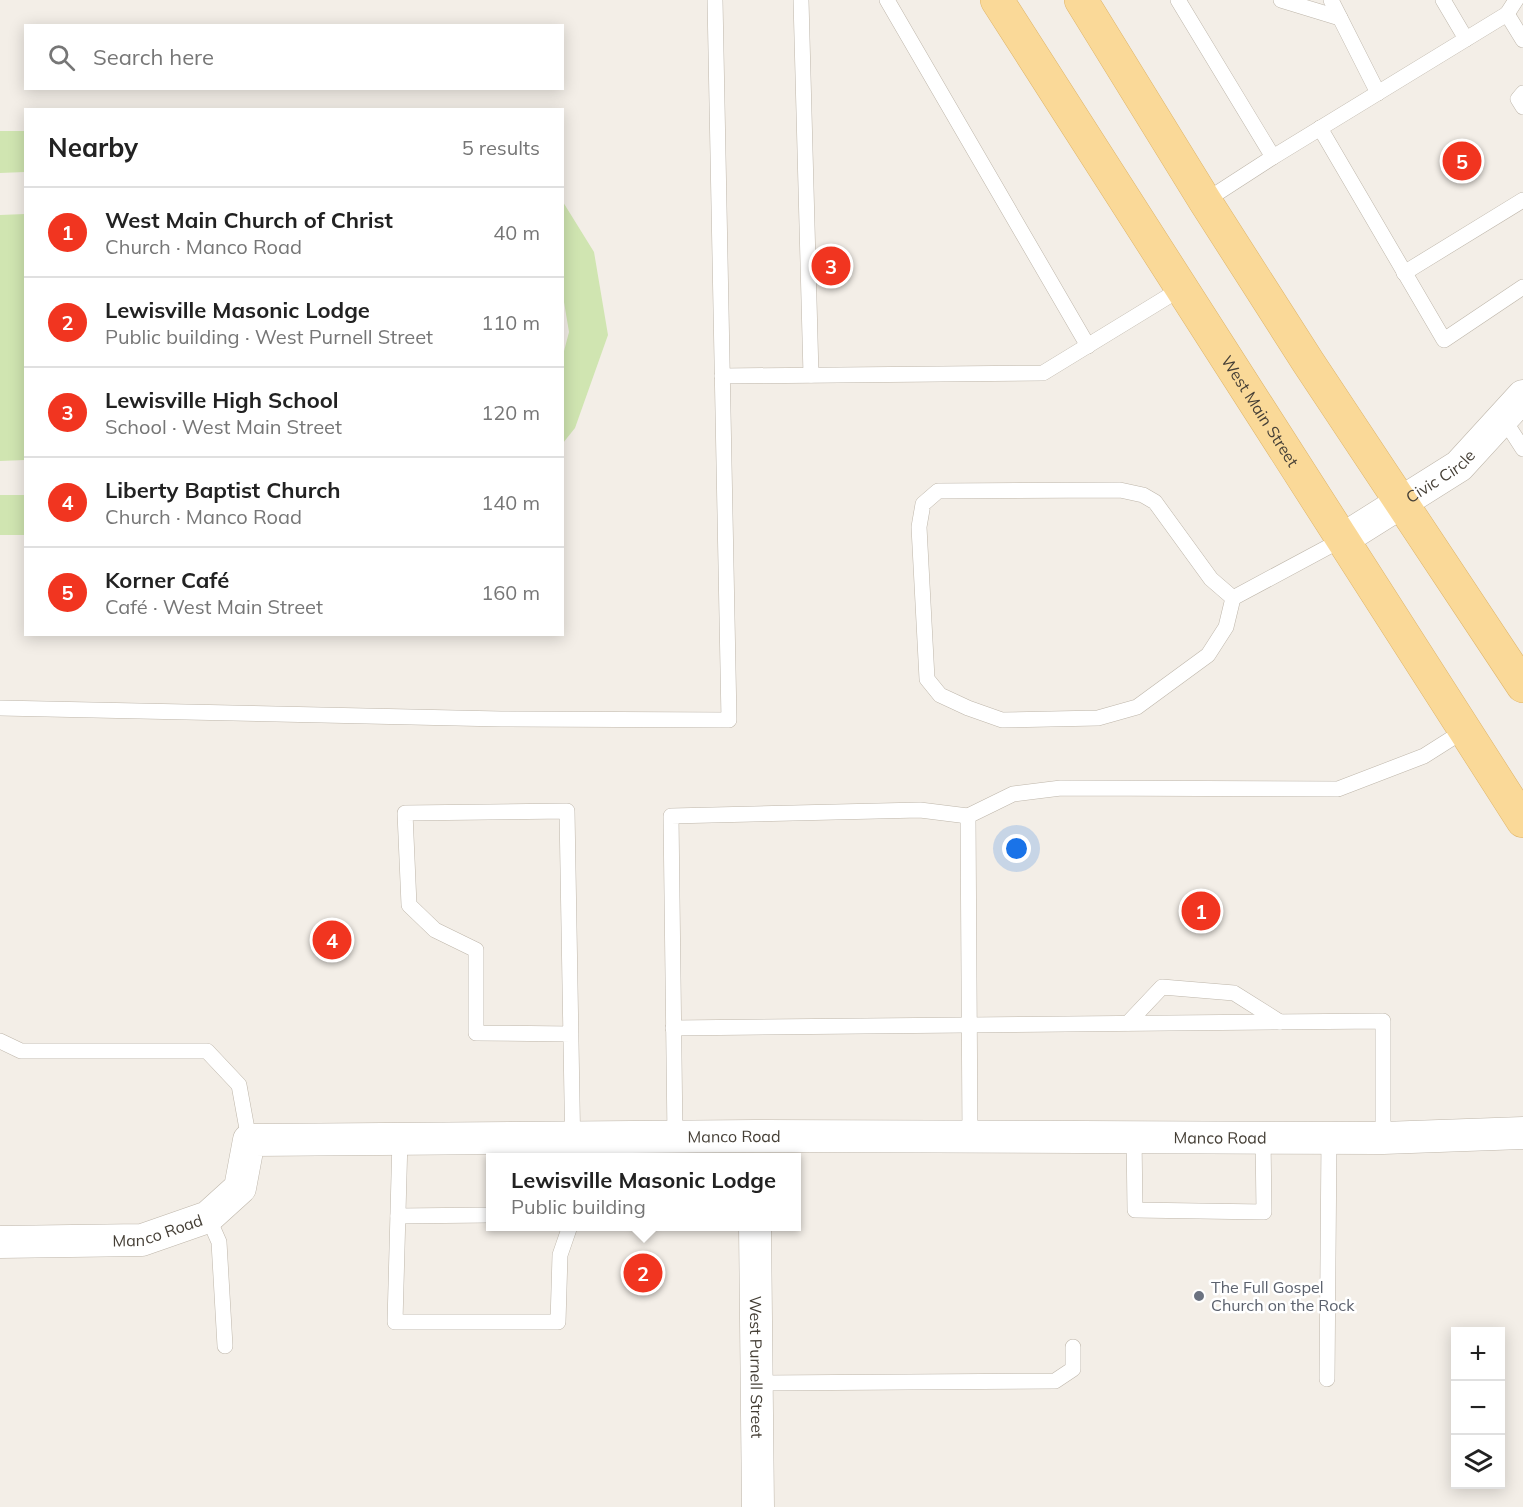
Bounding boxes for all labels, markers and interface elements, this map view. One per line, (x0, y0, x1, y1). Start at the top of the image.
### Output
search box (24, 24, 564, 90)
icon: search (45, 41, 78, 74)
text: Search here (93, 43, 214, 71)
text: Nearby (48, 131, 138, 164)
text: 5 results (462, 135, 540, 160)
pin: 5 (1442, 138, 1482, 184)
text: West Main Church of Christ (105, 206, 393, 234)
text: 1 (62, 220, 74, 245)
text: 40 m (493, 220, 540, 245)
text: Church · Manco Road (105, 234, 302, 259)
pin: 3 (812, 244, 850, 288)
text: Lewisville Masonic Lodge (105, 296, 370, 324)
text: 2 (62, 310, 74, 335)
text: 110 m (481, 310, 540, 335)
text: Public building · West Purnell Street (105, 324, 433, 349)
street label: West Main Street (1217, 351, 1303, 471)
text: Lewisville High School (105, 386, 338, 414)
text: 3 (62, 400, 74, 425)
text: 120 m (481, 400, 540, 425)
text: School · West Main Street (105, 414, 342, 439)
street label: Civic Circle (1402, 445, 1479, 507)
text: Liberty Baptist Church (105, 476, 341, 504)
text: 4 (62, 490, 74, 515)
text: 140 m (481, 490, 540, 515)
text: Church · Manco Road (105, 504, 302, 529)
text: Korner Café (105, 566, 229, 594)
text: 5 (62, 580, 74, 605)
text: 160 m (481, 580, 540, 605)
text: Café · West Main Street (105, 594, 323, 619)
your location (1002, 834, 1031, 863)
pin: 1 (1182, 888, 1220, 934)
pin: 4 (312, 918, 352, 962)
street label: Manco Road (687, 1126, 781, 1147)
street label: Manco Road (1173, 1127, 1267, 1148)
popup (486, 1153, 801, 1231)
text: Lewisville Masonic Lodge (511, 1166, 776, 1194)
text: Public building (511, 1194, 646, 1219)
street label: Manco Road (112, 1210, 205, 1250)
pin: 2 (624, 1250, 662, 1296)
place label: The Full Gospel Church on the Rock (1211, 1277, 1355, 1315)
marker: The Full Gospel Church on the Rock (1192, 1289, 1206, 1303)
street label: West Purnell Street (746, 1295, 767, 1439)
map controls (1451, 1327, 1505, 1489)
button: + (1451, 1327, 1505, 1381)
button: − (1451, 1381, 1505, 1435)
button: layers (1451, 1435, 1505, 1489)

